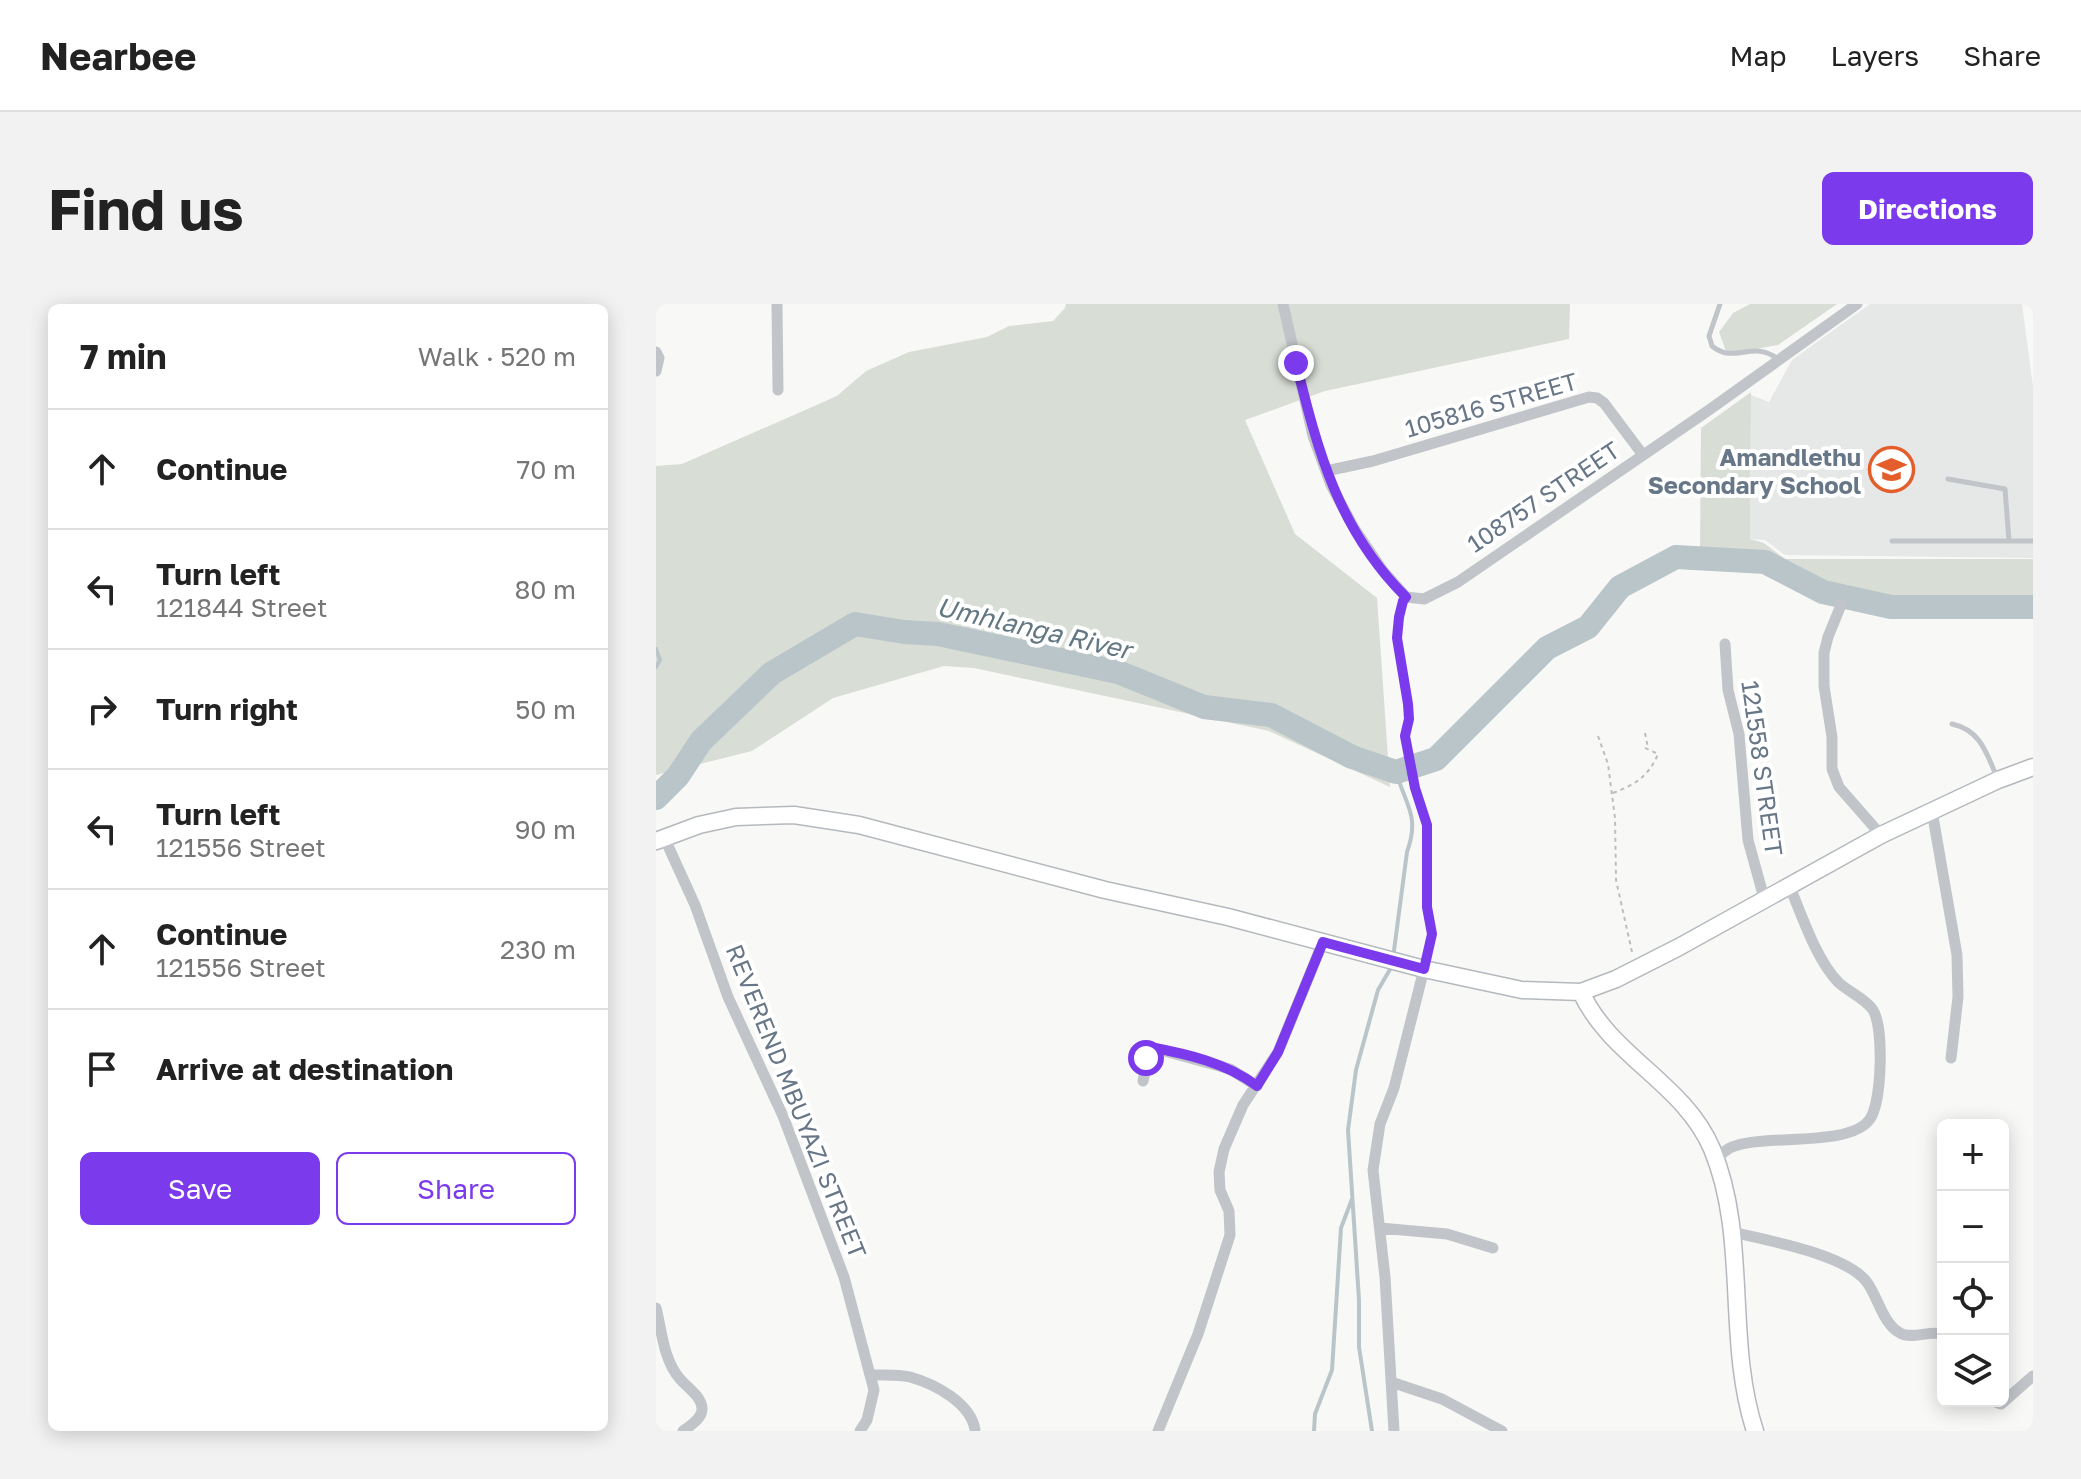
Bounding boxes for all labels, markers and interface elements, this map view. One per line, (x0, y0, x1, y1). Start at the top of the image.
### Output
text: Nearbee (40, 33, 196, 78)
text: Map (1729, 39, 1787, 72)
text: Layers (1831, 39, 1919, 72)
text: Share (1963, 39, 2041, 72)
button: Directions (1822, 172, 2033, 245)
text: Find us (48, 175, 244, 242)
text: 7 min (80, 336, 167, 376)
text: Walk · 520 m (418, 341, 576, 372)
route end (1278, 345, 1314, 381)
street label: 105816 STREET (1401, 366, 1581, 442)
street label: 108757 STREET (1461, 434, 1625, 558)
place label: Amandlethu Secondary School (1648, 442, 1861, 499)
school or university icon: Amandlethu Secondary School (1868, 446, 1916, 494)
icon: ahead (80, 447, 124, 491)
text: Continue (156, 451, 287, 487)
text: 70 m (517, 454, 576, 485)
text: Turn left (156, 556, 281, 592)
icon: left (80, 567, 124, 611)
text: 80 m (515, 574, 576, 605)
water label: Umhlanga River (934, 591, 1138, 666)
text: 121844 Street (156, 592, 327, 623)
street label: 121558 STREET (1736, 679, 1790, 857)
icon: right (80, 687, 124, 731)
text: Turn right (156, 691, 298, 727)
text: 50 m (515, 694, 576, 725)
text: Turn left (156, 796, 281, 832)
icon: left (80, 807, 124, 851)
text: 90 m (515, 814, 576, 845)
text: 121556 Street (156, 832, 326, 863)
text: Continue (156, 916, 287, 952)
icon: ahead (80, 927, 124, 971)
text: 230 m (500, 934, 576, 965)
street label: REVEREND MBUYAZI STREET (721, 940, 873, 1262)
text: 121556 Street (156, 952, 326, 983)
route start (1128, 1040, 1164, 1076)
icon: arrive (80, 1047, 124, 1091)
text: Arrive at destination (156, 1051, 453, 1087)
map controls (1937, 1119, 2009, 1407)
button: + (1937, 1119, 2009, 1191)
button: Save (80, 1152, 320, 1225)
button: Share (336, 1152, 576, 1225)
button: − (1937, 1191, 2009, 1263)
button: locate (1937, 1263, 2009, 1335)
button: layers (1937, 1335, 2009, 1407)

